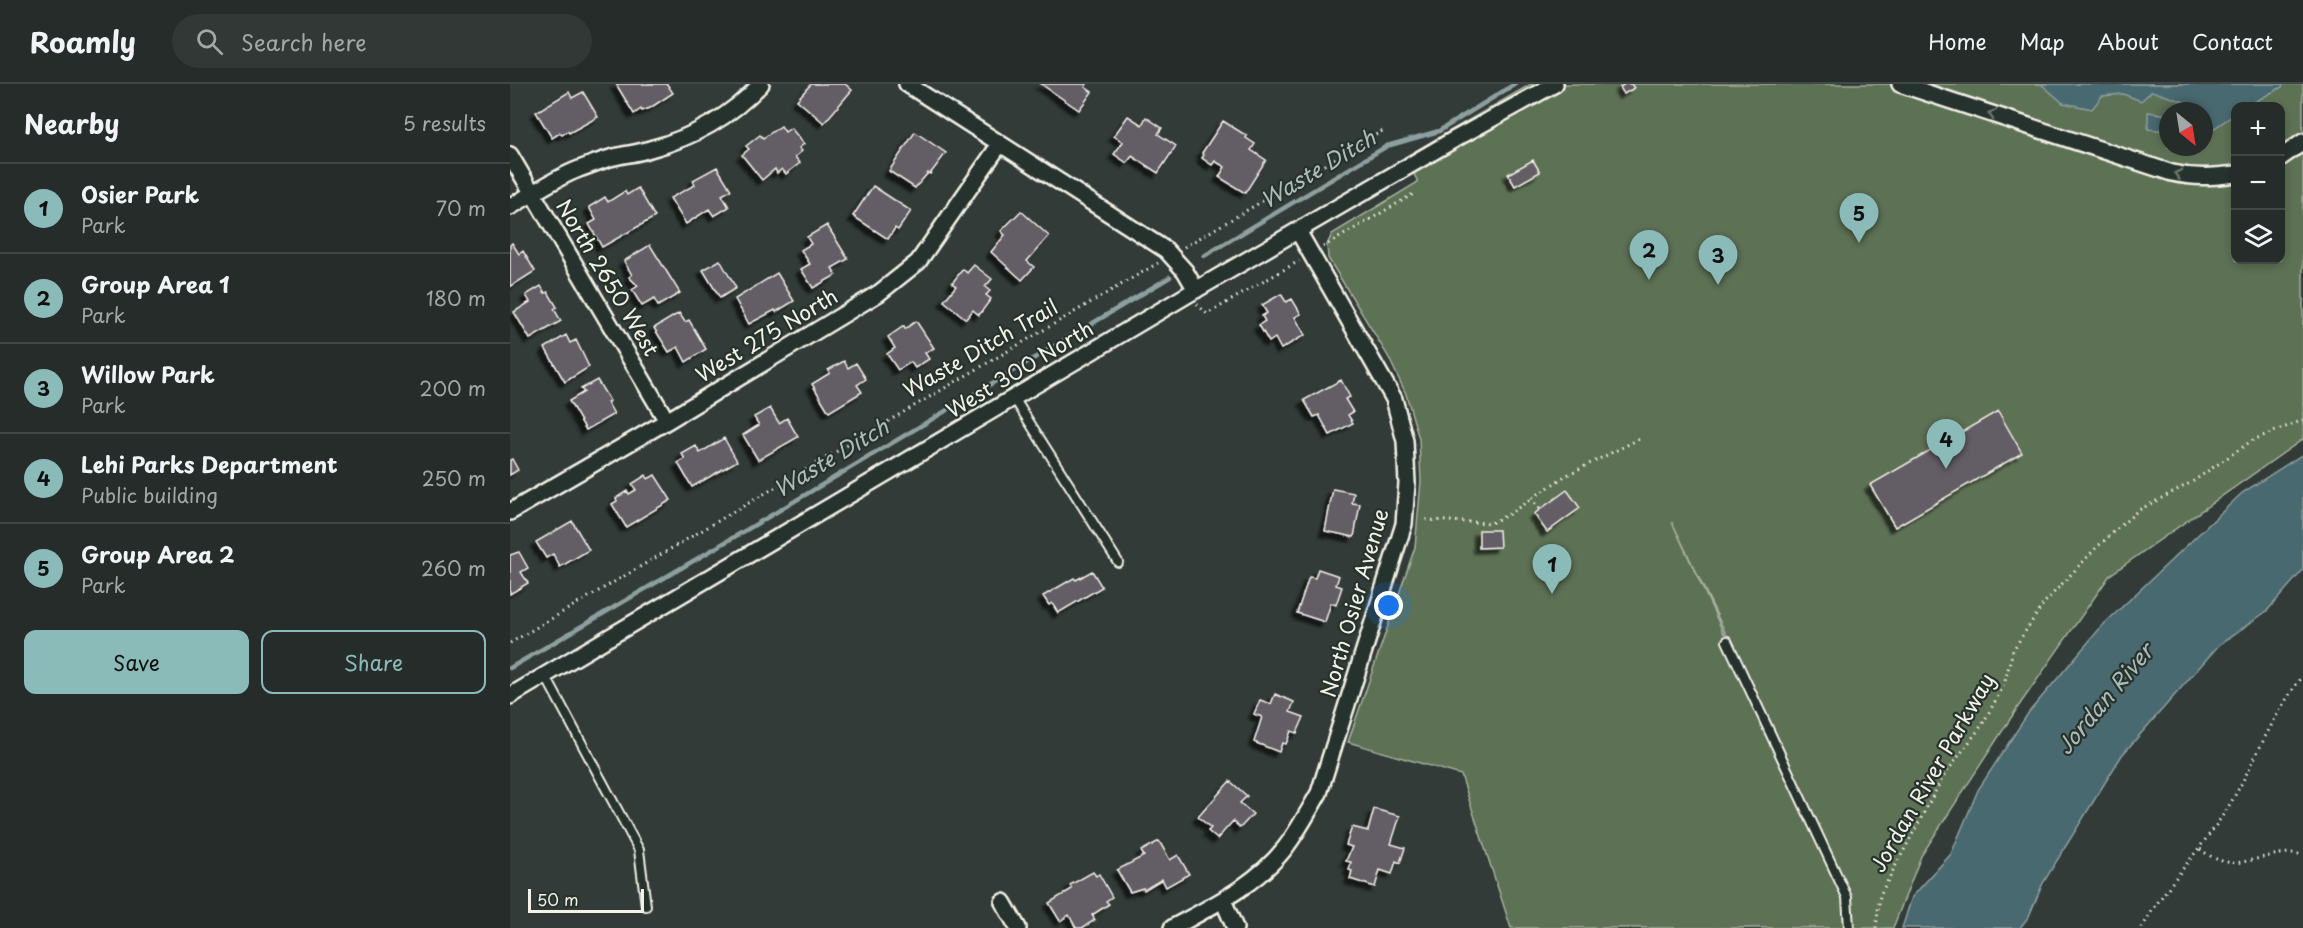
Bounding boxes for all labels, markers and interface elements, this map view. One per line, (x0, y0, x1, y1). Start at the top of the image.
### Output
search box (172, 14, 592, 68)
text: Roamly (30, 20, 136, 63)
icon: search (193, 25, 226, 58)
text: Search here (241, 25, 367, 58)
text: Home (1928, 25, 1987, 57)
text: Map (2020, 25, 2065, 57)
text: About (2098, 25, 2159, 57)
text: Contact (2192, 25, 2273, 57)
north arrow (2159, 102, 2213, 156)
map controls (2231, 102, 2285, 264)
button: + (2231, 102, 2285, 156)
text: Nearby (24, 104, 119, 143)
text: 5 results (403, 108, 486, 138)
one-way arrow (1987, 109, 1998, 121)
water label: Waste Ditch (1253, 120, 1382, 215)
button: − (2231, 156, 2285, 210)
one-way arrow (2173, 169, 2183, 181)
text: Osier Park (81, 177, 199, 210)
street label: North 2650 West (549, 192, 668, 361)
text: 1 (39, 193, 48, 223)
text: 70 m (436, 193, 486, 223)
pin: 5 (1840, 194, 1878, 243)
text: Park (81, 210, 126, 240)
button: layers (2231, 210, 2285, 264)
pin: 2 (1630, 230, 1668, 280)
pin: 3 (1698, 236, 1738, 285)
text: Group Area 1 (81, 267, 230, 300)
street label: West 275 North (689, 279, 843, 389)
text: 2 (36, 283, 51, 313)
text: 180 m (426, 283, 486, 313)
street label: Waste Ditch Trail (897, 290, 1063, 405)
text: Park (81, 300, 126, 330)
street label: West 300 North (939, 312, 1099, 425)
text: Willow Park (81, 357, 215, 390)
text: 3 (37, 373, 50, 403)
text: 200 m (419, 373, 486, 403)
text: Park (81, 390, 126, 420)
water label: Waste Ditch (766, 409, 895, 504)
pin: 4 (1926, 420, 1966, 469)
text: Lehi Parks Department (81, 447, 338, 480)
text: 4 (37, 463, 50, 493)
text: 250 m (422, 463, 486, 493)
text: Public building (81, 480, 218, 510)
street label: North Osier Avenue (1311, 504, 1395, 701)
text: Group Area 2 (81, 537, 235, 570)
pin: 1 (1532, 544, 1572, 594)
text: 5 (37, 553, 50, 583)
text: 260 m (421, 553, 486, 583)
text: Park (81, 570, 126, 600)
your location (1374, 591, 1403, 620)
button: Save (24, 630, 249, 694)
button: Share (261, 630, 486, 694)
water label: Jordan River (2047, 633, 2162, 761)
street label: Jordan River Parkway (1861, 666, 2001, 878)
scale bar (528, 886, 644, 914)
text: 50 m (537, 887, 578, 911)

